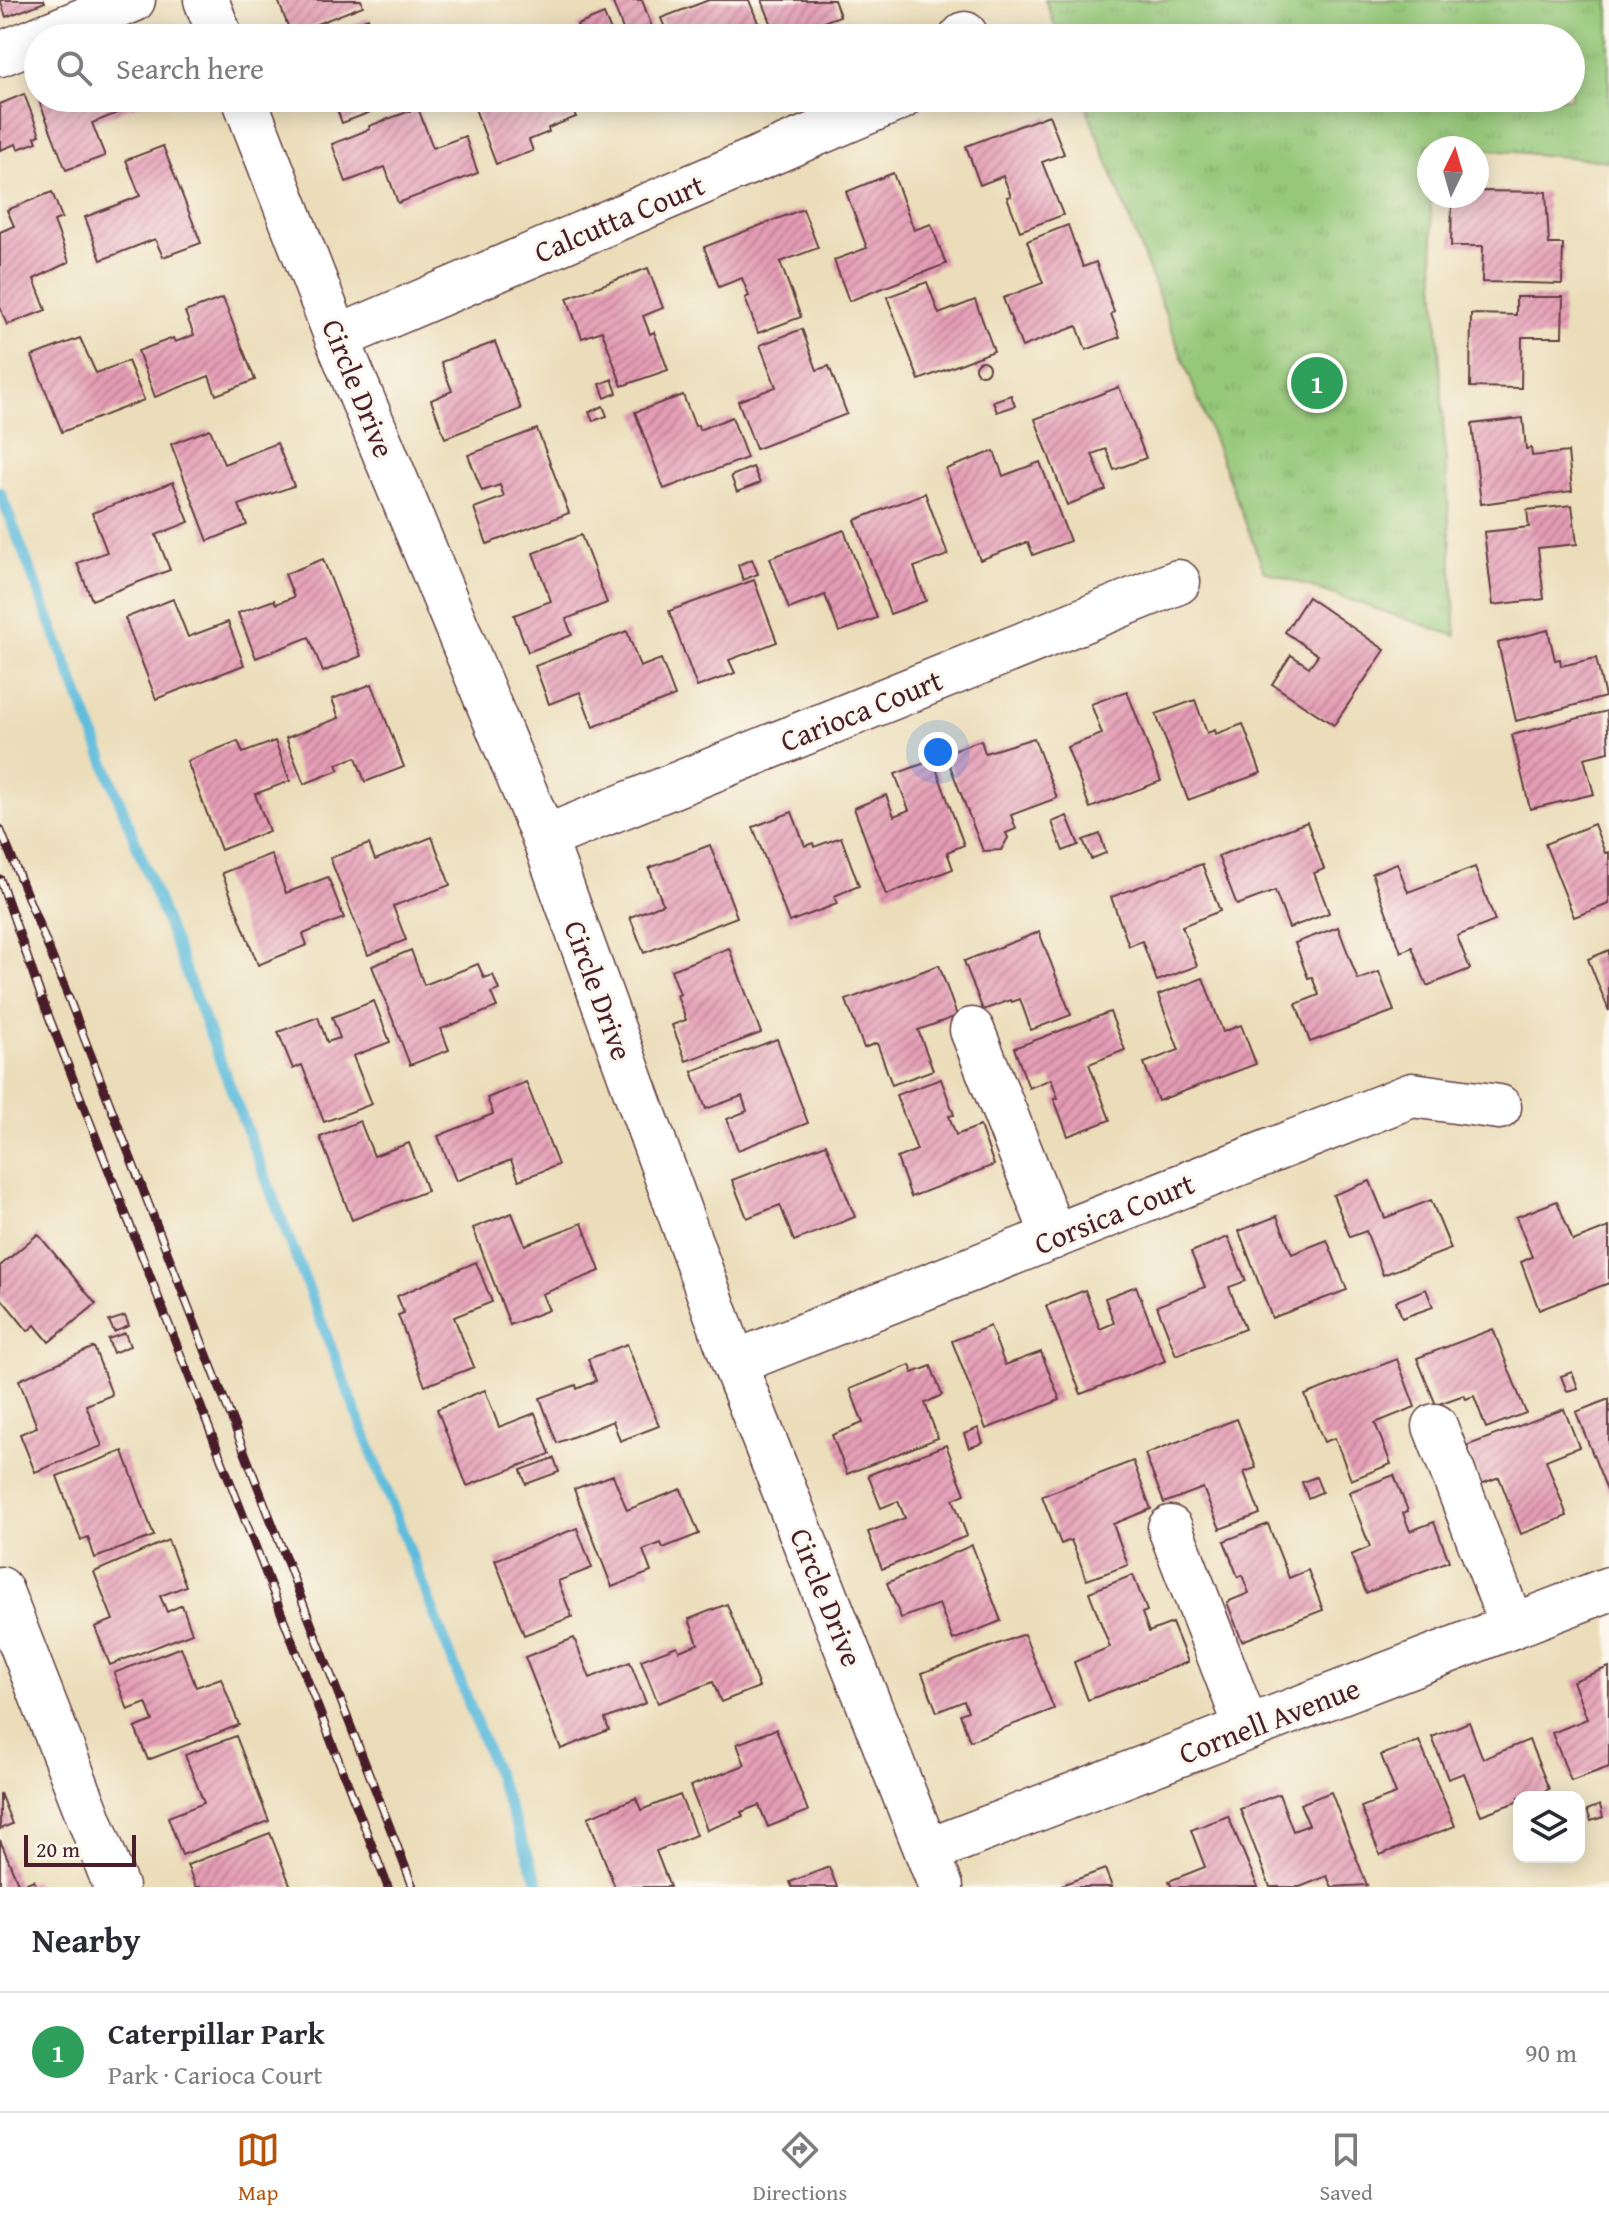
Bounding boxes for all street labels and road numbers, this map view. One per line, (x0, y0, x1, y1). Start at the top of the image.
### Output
street label: Calcutta Court (527, 162, 711, 274)
street label: Circle Drive (311, 312, 407, 464)
street label: Carioca Court (773, 657, 949, 763)
street label: Circle Drive (553, 914, 645, 1066)
street label: Corsica Court (1027, 1161, 1201, 1265)
street label: Circle Drive (779, 1521, 875, 1673)
street label: Cornell Avenue (1172, 1665, 1366, 1775)

